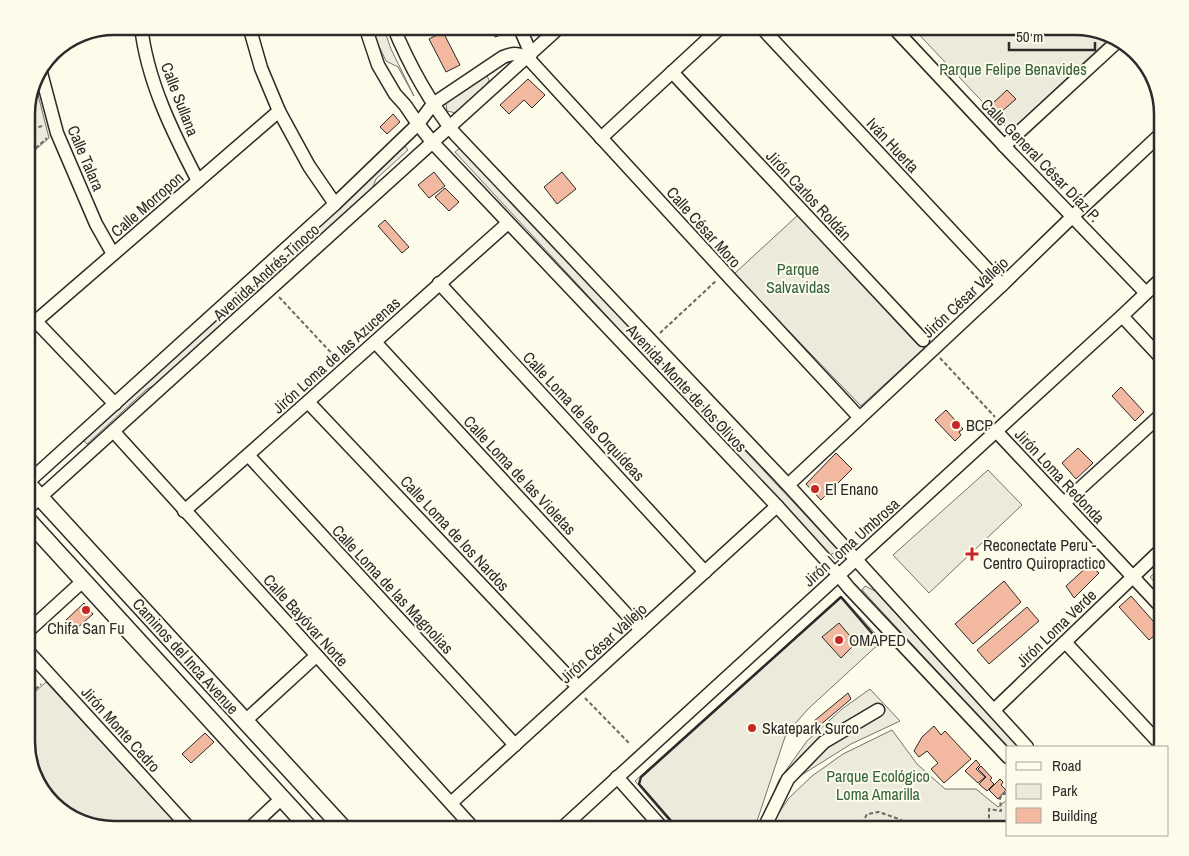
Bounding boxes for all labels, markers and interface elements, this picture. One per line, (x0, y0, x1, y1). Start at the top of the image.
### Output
scale bar (1009, 20, 1095, 52)
text: 50 m (1016, 26, 1043, 47)
park label: Parque Felipe Benavides (939, 58, 1087, 80)
street label: Calle Sullana (156, 59, 204, 140)
street label: Calle General César Díaz P. (976, 93, 1106, 227)
street label: Iván Huerta (862, 113, 925, 178)
street label: Calle Talara (62, 122, 110, 195)
street label: Jirón Carlos Roldán (761, 145, 857, 245)
street label: Calle Morropon (106, 166, 188, 242)
street label: Calle César Moro (662, 182, 746, 272)
street label: Avenida Andrés Tinoco (207, 218, 324, 326)
street label: Jirón César Vallejo (917, 251, 1013, 343)
park label: Parque Salvavidas (766, 258, 830, 298)
street label: Jirón Loma de las Azucenas (267, 292, 405, 418)
street label: Avenida Monte de los Olivos (621, 319, 752, 457)
street label: Calle Loma de las Orquídeas (518, 346, 650, 486)
street label: Calle Loma de las Violetas (459, 411, 581, 539)
place label: BCP (966, 414, 993, 436)
marker: BCP (950, 419, 962, 431)
street label: Jirón Loma Redonda (1010, 424, 1110, 529)
street label: Calle Loma de los Nardos (395, 470, 515, 596)
place label: El Enano (825, 478, 878, 500)
marker: El Enano (809, 483, 821, 495)
street label: Jirón Loma Umbrosa (798, 492, 904, 591)
street label: Calle Loma de las Magnolias (327, 520, 459, 658)
place label: Reconectate Peru - Centro Quiropractico (983, 534, 1106, 574)
marker: Reconectate Peru - Centro Quiropractico (965, 547, 979, 561)
street label: Calle Bayóvar Norte (259, 569, 353, 671)
street label: Jirón Loma Verde (1011, 584, 1101, 672)
street label: Caminos del Inca Avenue (128, 593, 244, 719)
street label: Jirón César Vallejo (555, 598, 651, 688)
marker: Chifa San Fu (80, 604, 92, 616)
place label: Chifa San Fu (47, 617, 125, 639)
place label: OMAPED (849, 629, 906, 651)
marker: OMAPED (833, 634, 845, 646)
street label: Jirón Monte Cedro (76, 681, 166, 777)
place label: Skatepark Surco (762, 717, 859, 739)
marker: Skatepark Surco (746, 722, 758, 734)
legend (1006, 746, 1169, 836)
text: Road (1052, 755, 1081, 776)
park label: Parque Ecológico Loma Amarilla (826, 765, 930, 805)
text: Park (1052, 780, 1078, 801)
text: Building (1052, 805, 1097, 826)

